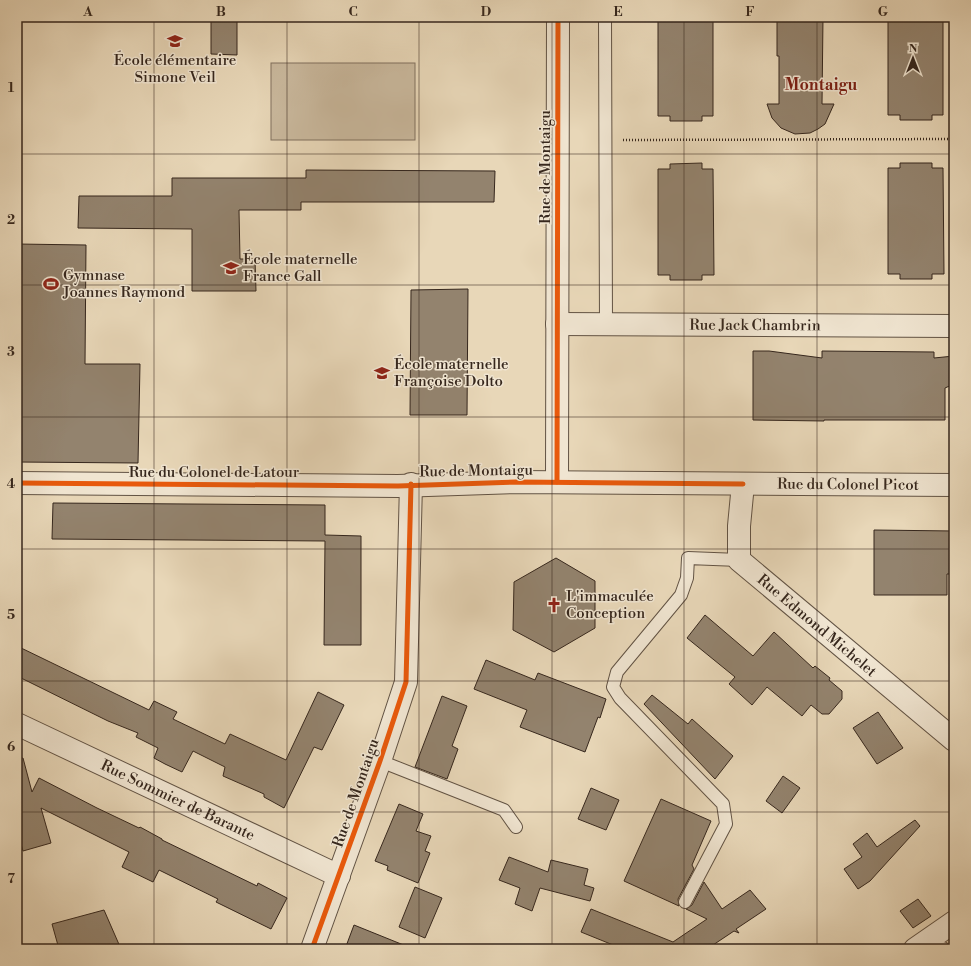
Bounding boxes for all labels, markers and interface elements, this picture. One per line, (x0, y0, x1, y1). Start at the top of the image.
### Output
text: A (82, 4, 93, 20)
text: B (216, 4, 226, 20)
text: C (348, 4, 358, 20)
text: D (481, 4, 491, 20)
text: E (613, 4, 623, 20)
text: F (745, 4, 755, 20)
text: G (878, 4, 889, 20)
school or university icon: École élémentaire Simone Veil (166, 32, 184, 50)
north arrow (893, 38, 933, 78)
text: N (909, 42, 918, 56)
place label: École élémentaire Simone Veil (114, 50, 236, 87)
district label: Montaigu (785, 75, 858, 95)
text: 1 (8, 80, 15, 96)
street label: Rue de Montaigu (536, 110, 555, 224)
text: 2 (7, 212, 15, 228)
place label: École maternelle France Gall (243, 249, 358, 286)
school or university icon: École maternelle France Gall (222, 259, 240, 277)
place label: Gymnase Joannes Raymond (62, 266, 186, 302)
sports icon: Gymnase Joannes Raymond (42, 275, 60, 293)
street label: Rue Jack Chambrin (689, 315, 821, 335)
text: 3 (7, 344, 15, 360)
place label: École maternelle Françoise Dolto (394, 354, 509, 391)
school or university icon: École maternelle Françoise Dolto (373, 364, 391, 382)
street label: Rue de Montaigu (419, 461, 534, 481)
street label: Rue du Colonel de Latour (129, 463, 300, 482)
street label: Rue du Colonel Picot (777, 474, 920, 494)
text: 4 (7, 476, 16, 492)
street label: Rue Edmond Michelet (753, 570, 881, 681)
place label: L'immaculée Conception (566, 587, 654, 623)
church icon: L'immaculée Conception (545, 596, 563, 614)
text: 5 (7, 607, 15, 623)
street label: Rue de Montaigu (328, 736, 384, 850)
text: 6 (7, 739, 15, 755)
street label: Rue Sommier de Barante (98, 756, 258, 844)
text: 7 (7, 871, 15, 887)

